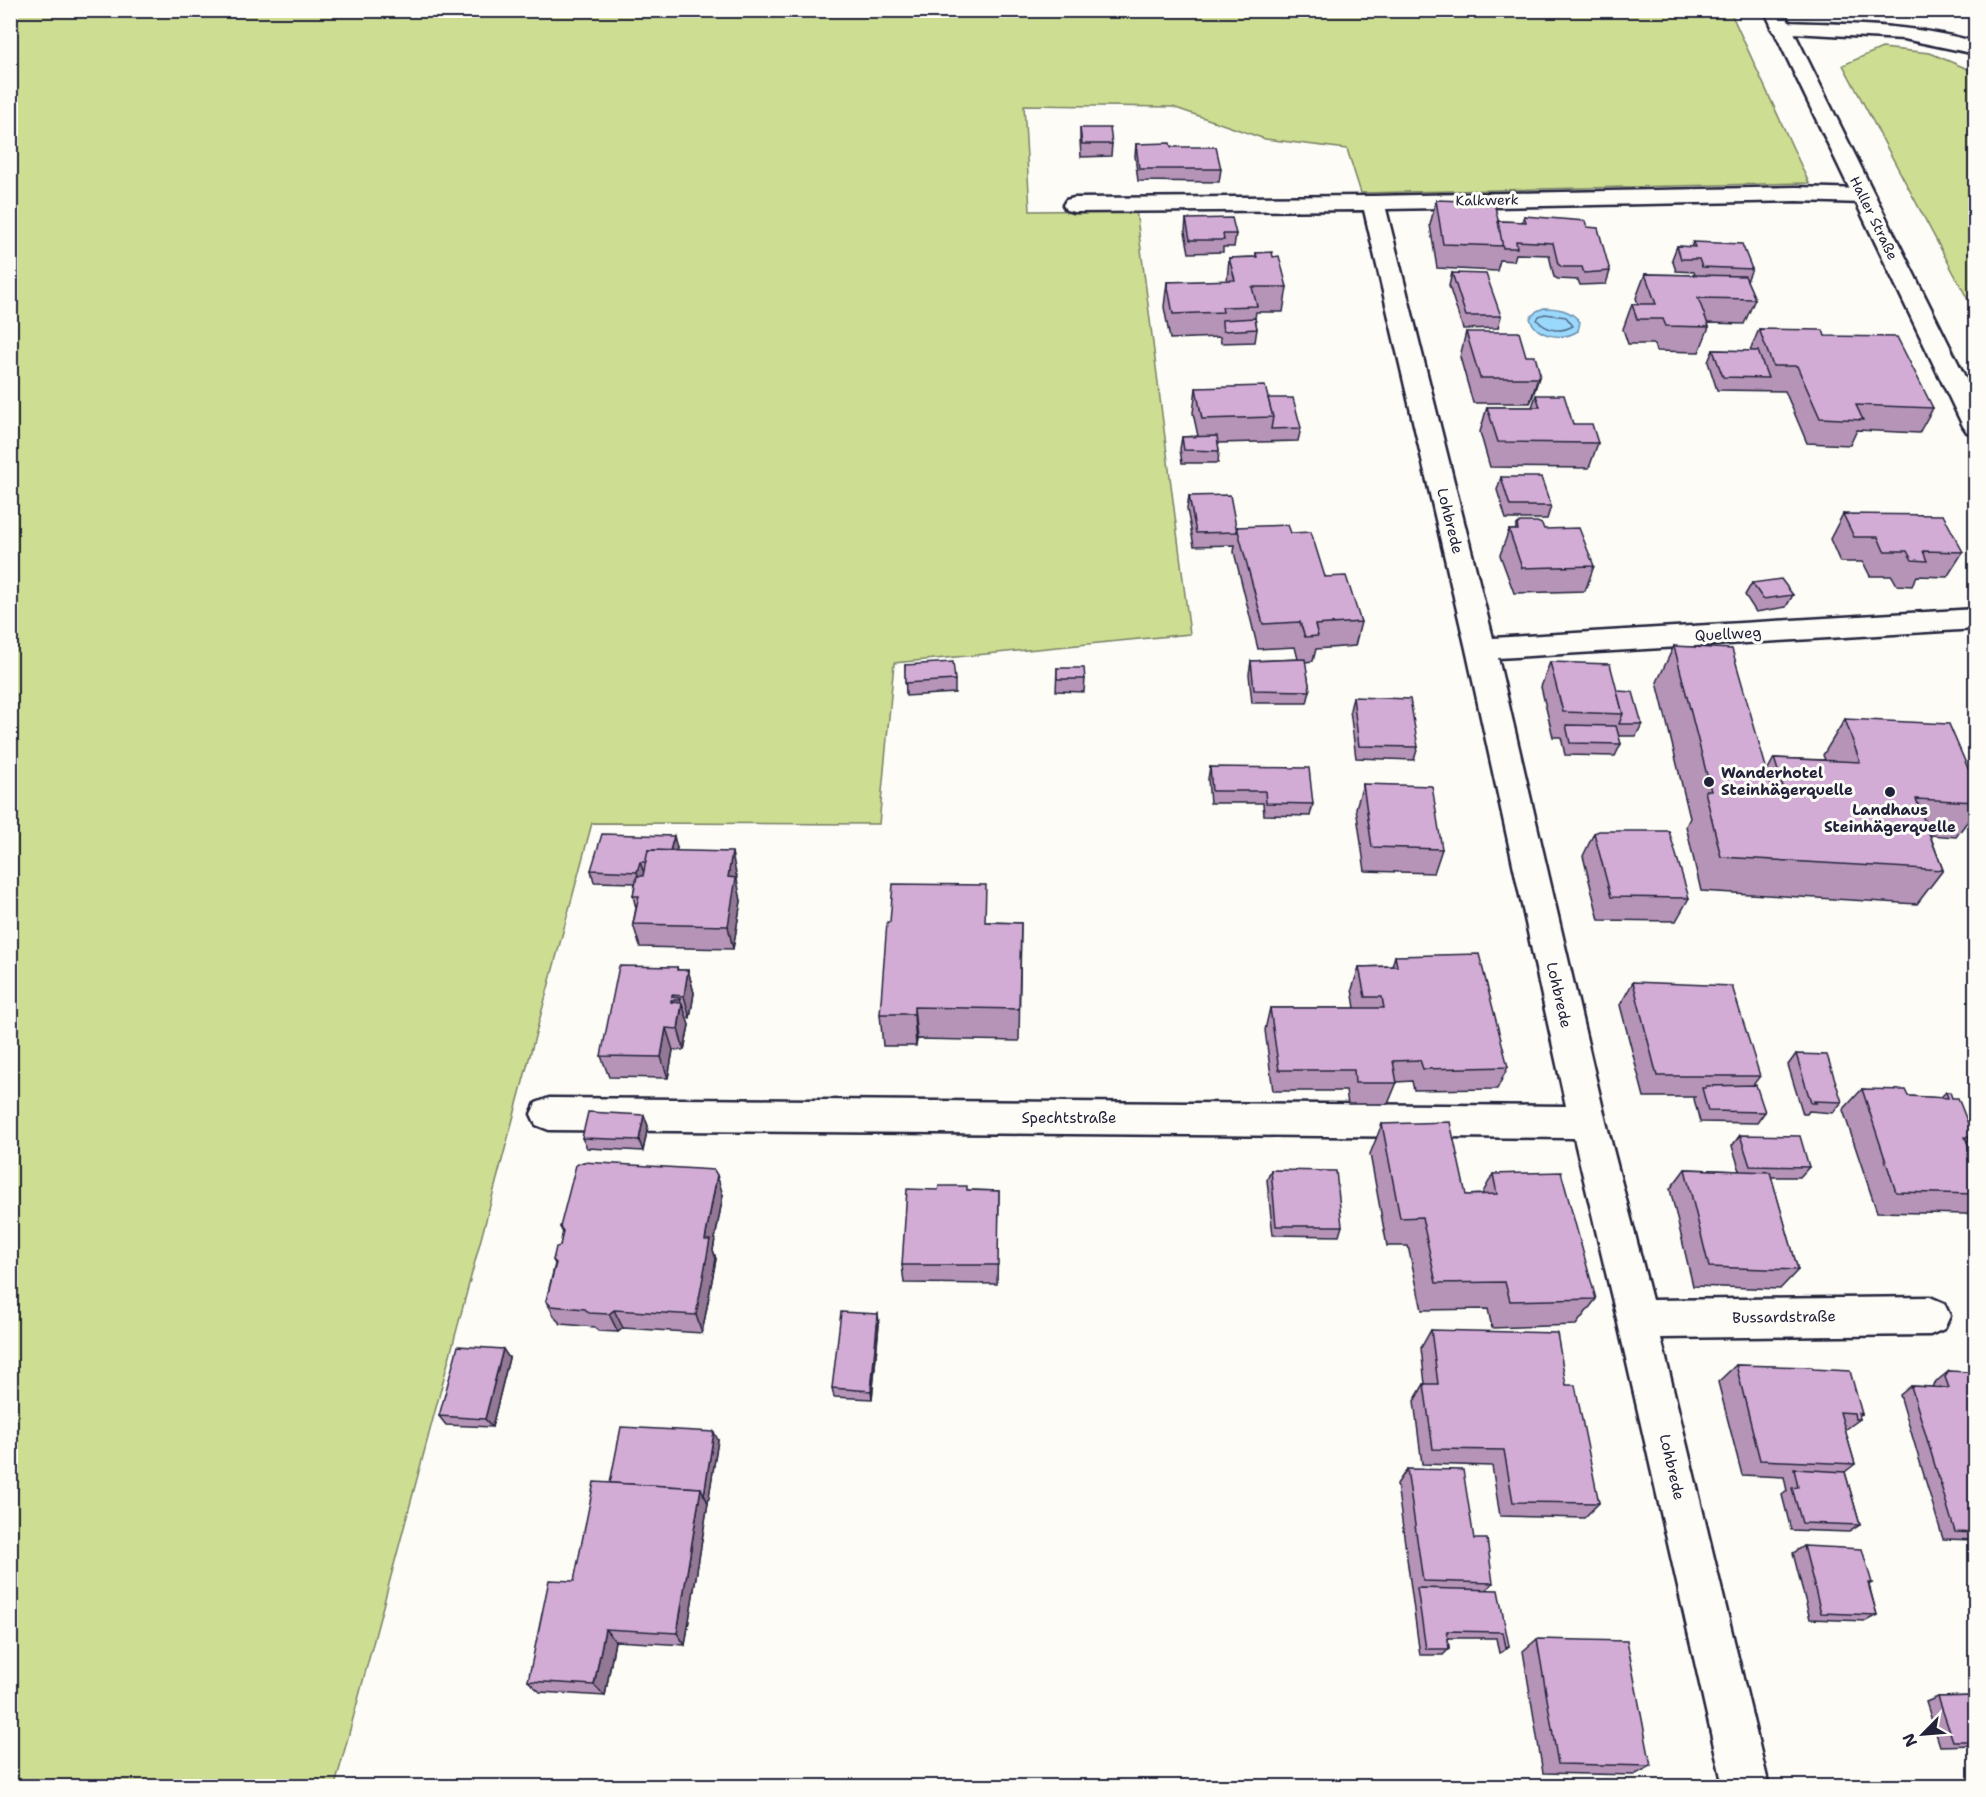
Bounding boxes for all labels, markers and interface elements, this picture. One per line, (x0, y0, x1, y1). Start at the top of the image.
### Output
street label: Haller Straße (1846, 173, 1902, 263)
street label: Kalkwerk (1455, 190, 1519, 210)
street label: Lohbrede (1432, 486, 1468, 556)
street label: Quellweg (1694, 622, 1762, 646)
place label: Wanderhotel Steinhägerquelle (1721, 763, 1853, 800)
marker: Wanderhotel Steinhägerquelle (1702, 775, 1716, 789)
marker: Landhaus Steinhägerquelle (1883, 785, 1897, 799)
place label: Landhaus Steinhägerquelle (1824, 800, 1956, 837)
street label: Lohbrede (1542, 960, 1576, 1030)
street label: Spechtstraße (1021, 1108, 1117, 1128)
street label: Bussardstraße (1732, 1306, 1836, 1328)
street label: Lohbrede (1655, 1432, 1689, 1502)
north arrow (1893, 1704, 1953, 1764)
text: N (1898, 1730, 1922, 1750)

